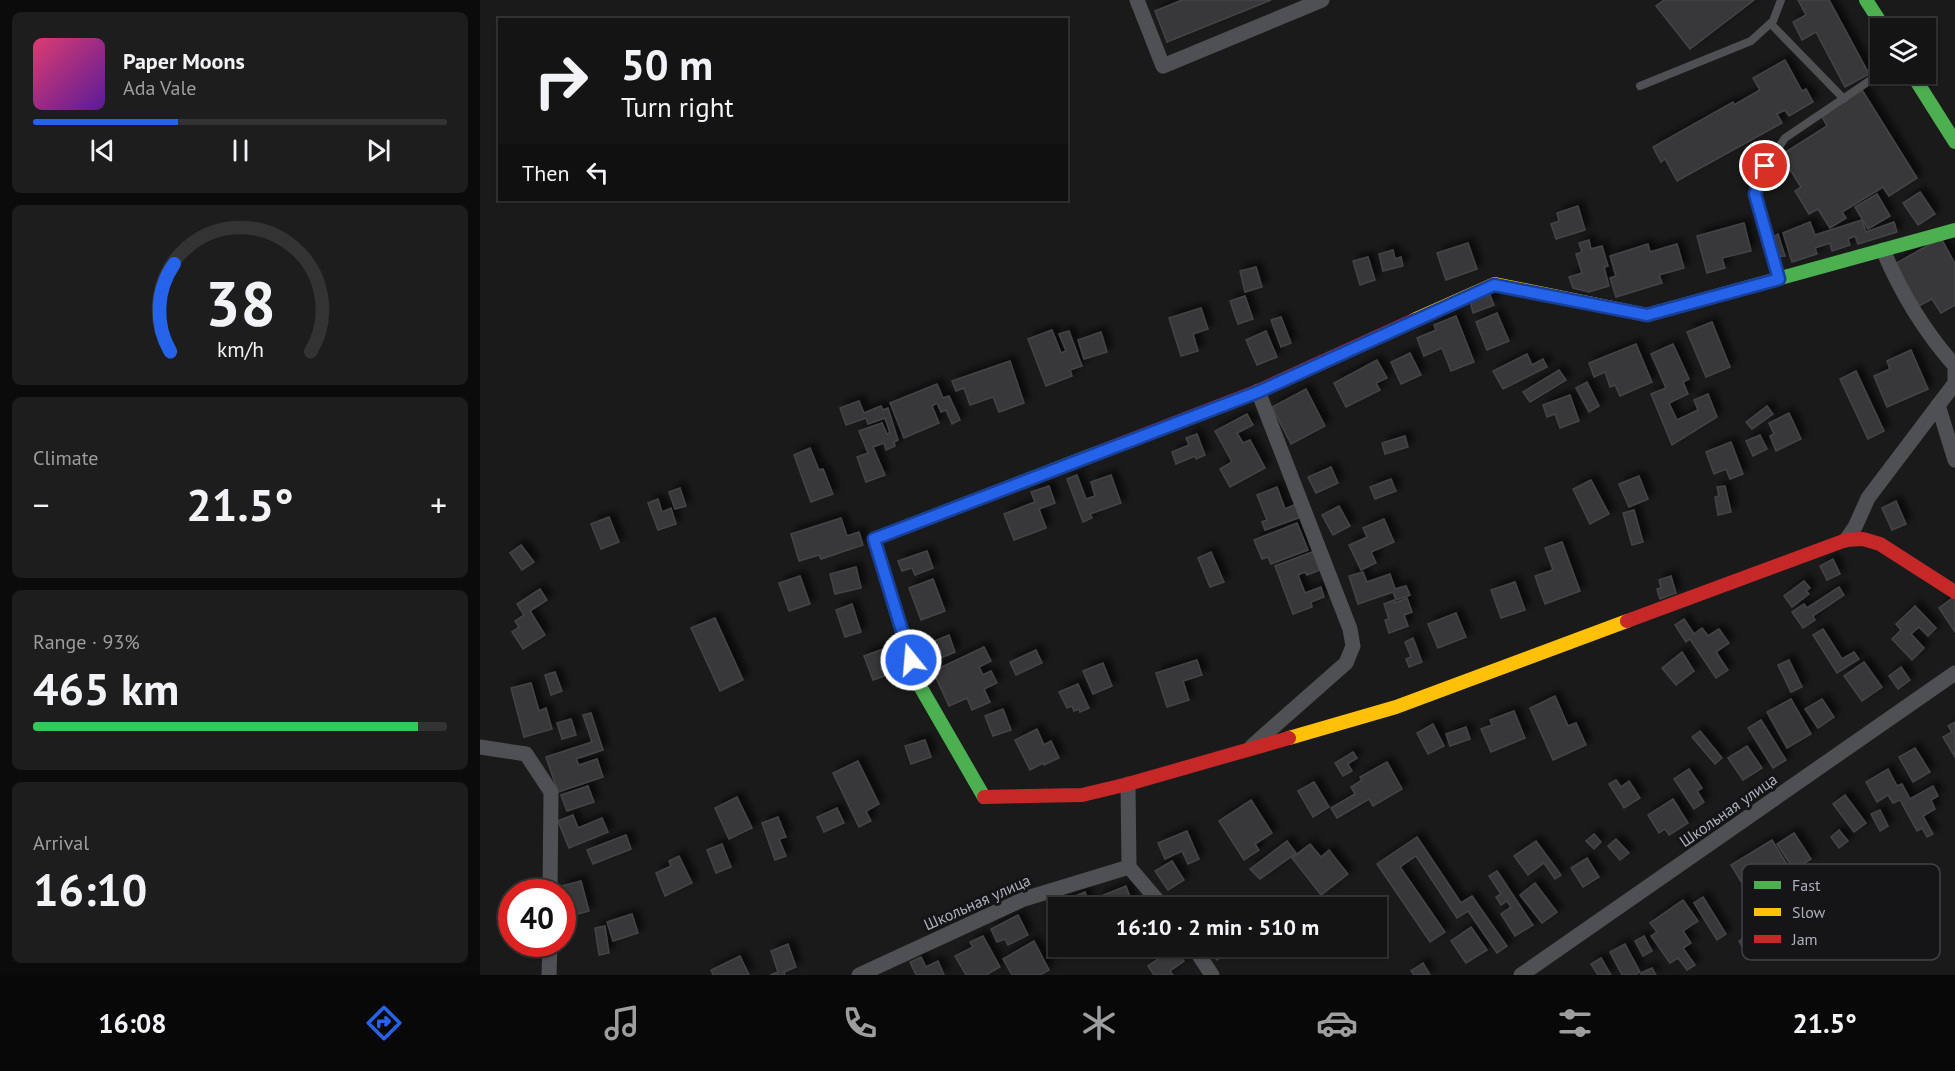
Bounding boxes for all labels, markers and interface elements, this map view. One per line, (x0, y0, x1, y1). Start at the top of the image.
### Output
map controls (1870, 18, 1936, 84)
button: layers (1870, 18, 1936, 84)
text: 50 m (621, 37, 713, 92)
icon: right (522, 42, 600, 120)
text: Paper Moons (123, 47, 245, 75)
text: Ada Vale (123, 75, 196, 101)
text: Turn right (621, 90, 734, 124)
icon: previous (86, 134, 119, 167)
icon: pause (224, 134, 257, 167)
icon: next (362, 134, 395, 167)
pin (1739, 140, 1790, 191)
icon: arrive (1748, 149, 1781, 182)
icon: left (581, 156, 614, 189)
text: Then (522, 159, 569, 187)
text: 38 (205, 262, 275, 343)
text: km/h (216, 335, 263, 363)
text: Climate (33, 445, 99, 471)
text: 21.5° (186, 475, 294, 533)
text: − (33, 483, 50, 526)
text: + (430, 483, 447, 526)
position arrow (879, 628, 943, 692)
text: Range · 93% (33, 629, 140, 655)
text: 465 km (33, 659, 179, 717)
street label: Школьная улица (1675, 769, 1781, 851)
text: Arrival (33, 830, 89, 856)
text: 16:10 (33, 860, 147, 918)
legend (1742, 864, 1940, 960)
street label: Школьная улица (921, 870, 1033, 934)
text: Fast (1792, 875, 1821, 895)
speed limit sign: 40 (498, 879, 576, 957)
text: Slow (1792, 902, 1826, 922)
text: 16:10 · 2 min · 510 m (1116, 913, 1319, 941)
text: Jam (1791, 929, 1818, 949)
icon: directions (363, 1002, 405, 1044)
icon: music (601, 1002, 643, 1044)
icon: phone (839, 1002, 881, 1044)
icon: climate (1078, 1002, 1120, 1044)
icon: car (1316, 1002, 1358, 1044)
icon: filters (1554, 1002, 1596, 1044)
text: 16:08 (98, 1006, 167, 1040)
text: 21.5° (1792, 1006, 1857, 1040)

